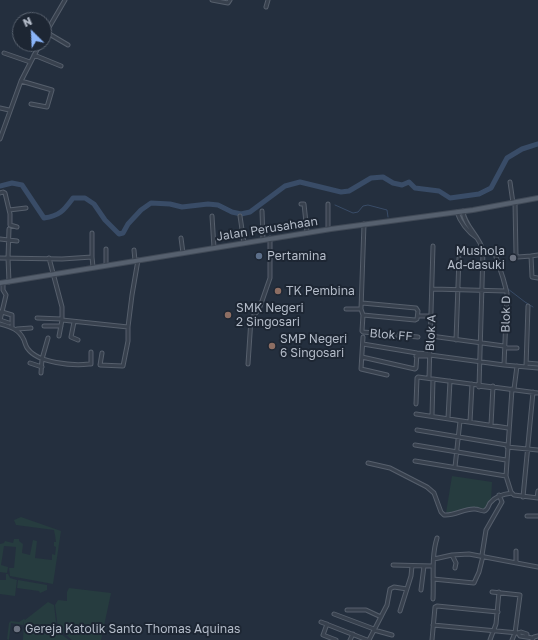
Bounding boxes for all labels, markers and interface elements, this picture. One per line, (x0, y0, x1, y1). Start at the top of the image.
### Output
north arrow (12, 12, 52, 52)
text: N (21, 14, 34, 29)
street label: Jalan Perusahaan (215, 214, 319, 244)
place label: Mushola Ad-dasuki (447, 244, 505, 272)
place label: Pertamina (267, 249, 326, 263)
marker: Pertamina (254, 251, 264, 261)
marker: Mushola Ad-dasuki (508, 253, 518, 263)
place label: TK Pembina (286, 284, 355, 298)
marker: TK Pembina (273, 286, 283, 296)
street label: Blok D (498, 295, 514, 333)
place label: SMK Negeri 2 Singosari (236, 301, 304, 329)
marker: SMK Negeri 2 Singosari (223, 310, 233, 320)
street label: Blok A (423, 314, 439, 352)
street label: Blok FF (369, 326, 413, 344)
place label: SMP Negeri 6 Singosari (280, 332, 347, 360)
marker: SMP Negeri 6 Singosari (267, 341, 277, 351)
place label: Gereja Katolik Santo Thomas Aquinas (25, 622, 240, 636)
marker: Gereja Katolik Santo Thomas Aquinas (12, 624, 22, 634)

